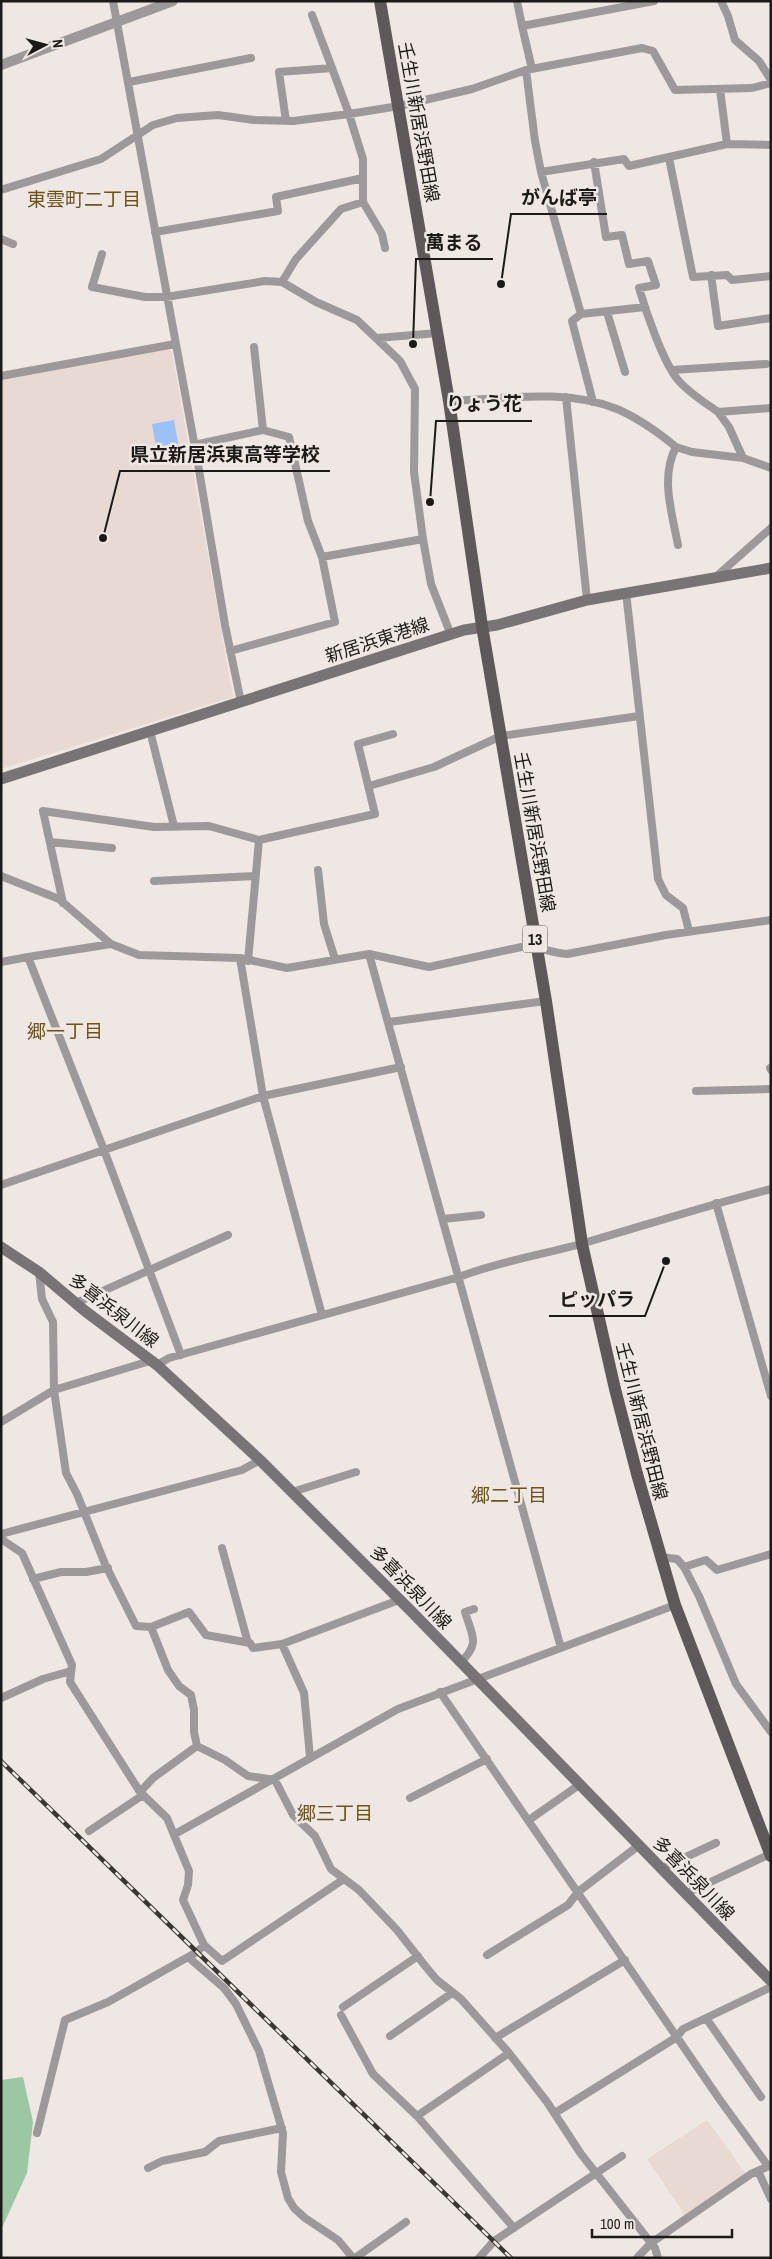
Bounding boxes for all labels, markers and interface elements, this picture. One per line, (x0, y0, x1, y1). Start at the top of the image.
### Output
north arrow (20, 20, 70, 70)
text: N (49, 39, 67, 49)
street label: 壬生川新居浜野田線 (393, 40, 445, 204)
callout: がんば亭 (511, 180, 607, 214)
text: がんば亭 (521, 184, 597, 210)
district label: 東雲町二丁目 (27, 186, 141, 212)
callout: 萬まる (416, 225, 493, 259)
text: 萬まる (425, 229, 483, 255)
callout: りょう花 (436, 387, 532, 421)
text: りょう花 (446, 390, 522, 416)
callout: 県立新居浜東高等学校 (120, 437, 330, 471)
text: 県立新居浜東高等学校 (130, 441, 320, 467)
street label: 新居浜東港線 (322, 611, 432, 669)
street label: 壬生川新居浜野田線 (509, 750, 561, 914)
road number: 13 (522, 926, 548, 952)
district label: 郷一丁目 (27, 1018, 103, 1044)
street label: 多喜浜泉川線 (64, 1267, 164, 1353)
callout: ピッパラ (549, 1282, 645, 1316)
text: ピッパラ (559, 1286, 635, 1312)
street label: 壬生川新居浜野田線 (610, 1339, 674, 1503)
district label: 郷二丁目 (471, 1482, 547, 1508)
street label: 多喜浜泉川線 (364, 1539, 458, 1635)
district label: 郷三丁目 (297, 1800, 373, 1826)
street label: 多喜浜泉川線 (647, 1830, 741, 1926)
scale bar (592, 2206, 732, 2238)
text: 100 m (600, 2213, 634, 2234)

